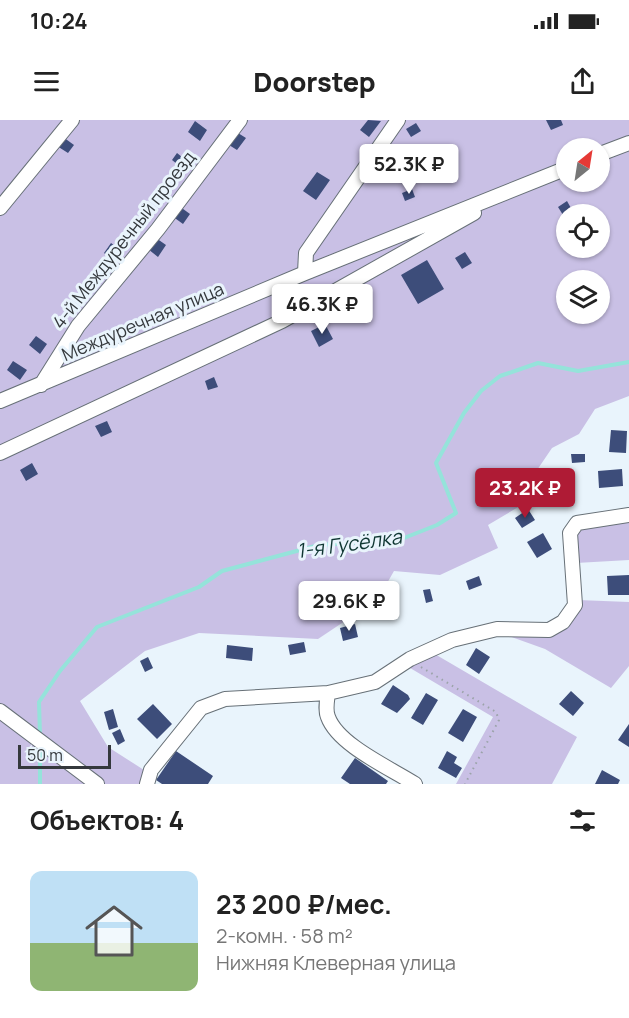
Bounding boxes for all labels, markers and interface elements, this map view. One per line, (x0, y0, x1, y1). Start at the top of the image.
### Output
text: 10:24 (30, 6, 88, 36)
text: Doorstep (253, 63, 376, 100)
icon: menu (30, 65, 63, 98)
icon: share (566, 65, 599, 98)
north arrow (556, 138, 610, 192)
map controls (556, 138, 610, 324)
pin: 52.3K ₽ (354, 144, 464, 195)
street label: 4-й Междуречный проезд (46, 146, 200, 333)
text: 52.3K ₽ (373, 150, 445, 177)
button: locate (556, 204, 610, 258)
button: layers (556, 270, 610, 324)
street label: Междуречная улица (58, 276, 227, 366)
pin: 46.3K ₽ (267, 284, 377, 335)
text: 46.3K ₽ (286, 290, 358, 317)
pin: 23.2K ₽ (470, 468, 580, 519)
text: 23.2K ₽ (489, 474, 561, 501)
water label: 1-я Гусёлка (295, 523, 404, 564)
pin: 29.6K ₽ (294, 581, 404, 632)
text: 29.6K ₽ (313, 587, 385, 614)
scale bar (18, 742, 111, 770)
text: 50 m (27, 744, 63, 766)
text: Объектов: 4 (30, 802, 184, 838)
icon: filters (566, 804, 599, 837)
text: 23 200 ₽/мес. (216, 886, 392, 922)
icon: home (78, 895, 150, 967)
text: 2-комн. · 58 m² (216, 922, 353, 949)
text: Нижняя Клеверная улица (216, 949, 456, 976)

